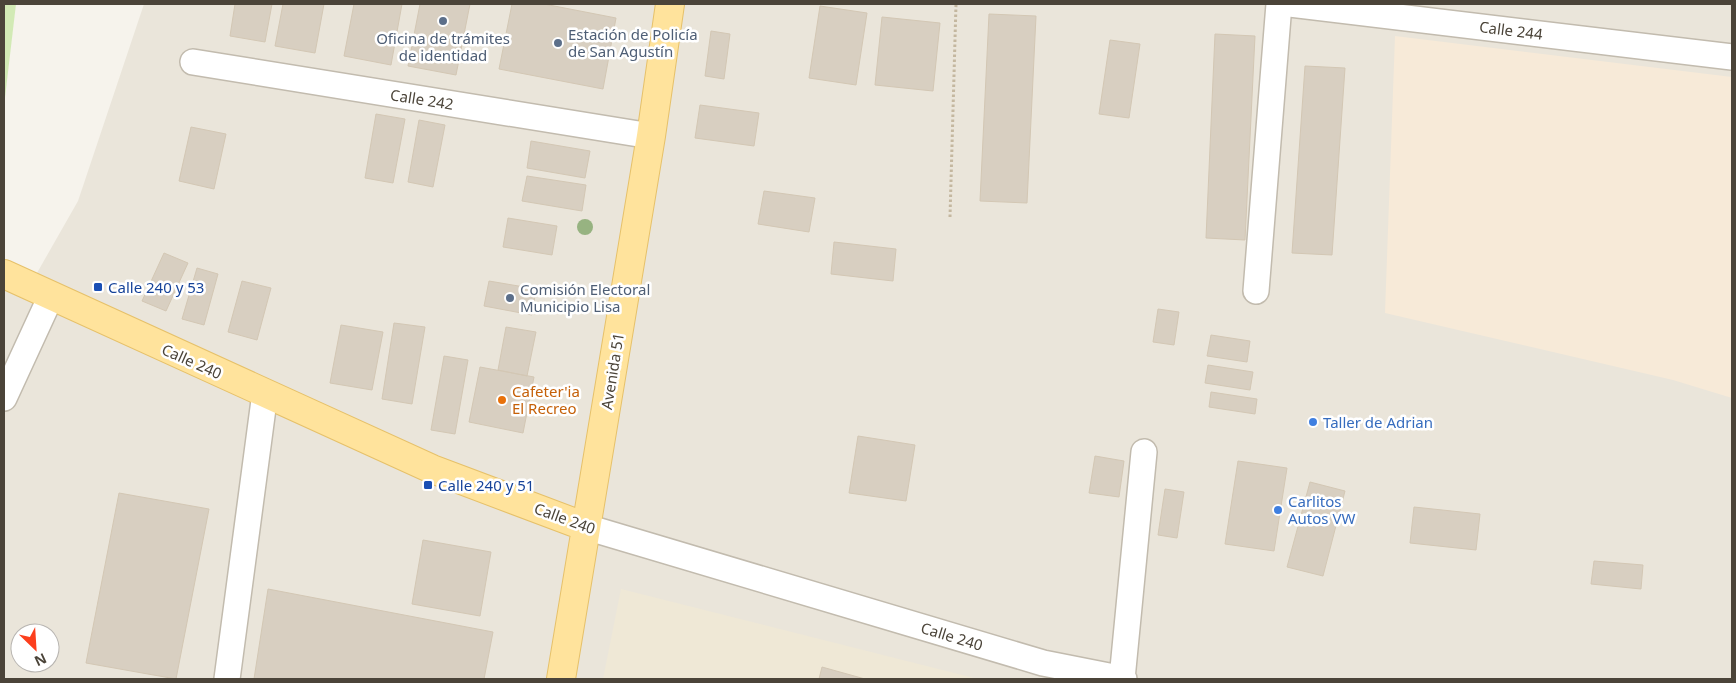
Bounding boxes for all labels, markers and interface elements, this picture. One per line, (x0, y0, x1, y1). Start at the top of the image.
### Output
marker: Oficina de trámites de identidad (437, 15, 449, 27)
street label: Calle 244 (1478, 16, 1544, 44)
place label: Estación de Policía de San Agustín (568, 24, 698, 61)
place label: Oficina de trámites de identidad (376, 28, 510, 65)
marker: Estación de Policía de San Agustín (552, 37, 564, 49)
street label: Calle 242 (389, 84, 455, 114)
place label: Calle 240 y 53 (108, 277, 204, 297)
place label: Comisión Electoral Municipio Lisa (520, 279, 650, 316)
marker: Calle 240 y 53 (92, 281, 104, 293)
marker: Comisión Electoral Municipio Lisa (504, 292, 516, 304)
street label: Avenida 51 (596, 331, 628, 411)
street label: Calle 240 (159, 339, 225, 383)
place label: Cafeter'ia El Recreo (512, 381, 580, 418)
marker: Cafeter'ia El Recreo (496, 394, 508, 406)
place label: Taller de Adrian (1323, 412, 1433, 432)
marker: Taller de Adrian (1307, 416, 1319, 428)
place label: Calle 240 y 51 (438, 475, 534, 495)
marker: Calle 240 y 51 (422, 479, 434, 491)
place label: Carlitos Autos VW (1288, 491, 1355, 528)
street label: Calle 240 (532, 498, 598, 538)
marker: Carlitos Autos VW (1272, 504, 1284, 516)
street label: Calle 240 (919, 617, 985, 655)
north arrow (10, 623, 60, 673)
text: N (32, 649, 50, 671)

